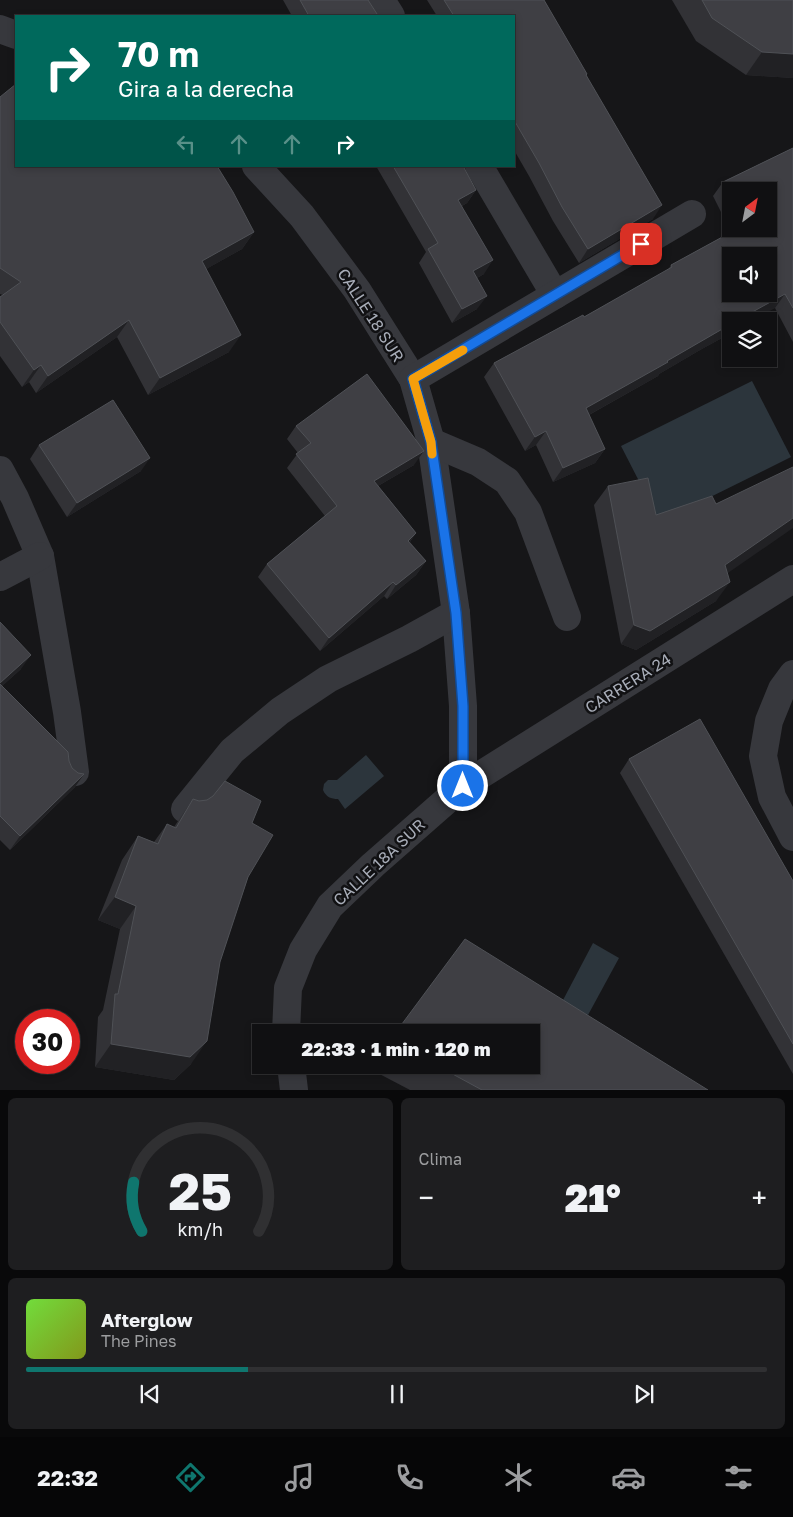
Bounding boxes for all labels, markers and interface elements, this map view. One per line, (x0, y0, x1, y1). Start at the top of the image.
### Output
text: 70 m (118, 33, 199, 75)
icon: right (35, 35, 100, 100)
text: Gira a la derecha (118, 75, 294, 102)
icon: left (172, 130, 200, 158)
icon: ahead (225, 130, 253, 158)
icon: ahead (278, 130, 306, 158)
icon: right (331, 130, 359, 158)
north arrow (722, 182, 778, 238)
map controls (722, 182, 777, 367)
pin (620, 223, 662, 265)
icon: arrive (627, 230, 655, 258)
button: sound (722, 247, 777, 302)
street label: CALLE 18 SUR (333, 264, 409, 366)
button: layers (722, 312, 777, 367)
street label: CARRERA 24 (581, 649, 675, 717)
position arrow (436, 759, 488, 811)
street label: CALLE 18A SUR (329, 814, 429, 910)
speed limit sign: 30 (15, 1009, 80, 1074)
text: 22:33 · 1 min · 120 m (301, 1037, 491, 1060)
text: Clima (419, 1149, 462, 1169)
text: 25 (169, 1159, 232, 1221)
text: 21° (565, 1175, 621, 1220)
text: − (419, 1181, 434, 1214)
text: + (752, 1181, 767, 1214)
text: km/h (178, 1218, 223, 1240)
text: Afterglow (101, 1308, 192, 1331)
text: The Pines (101, 1331, 176, 1351)
icon: previous (136, 1380, 164, 1408)
icon: pause (383, 1380, 411, 1408)
icon: next (630, 1380, 658, 1408)
icon: directions (173, 1460, 208, 1495)
icon: music (282, 1460, 317, 1495)
icon: phone (392, 1460, 427, 1495)
icon: climate (501, 1460, 536, 1495)
icon: car (611, 1460, 646, 1495)
icon: filters (721, 1460, 756, 1495)
text: 22:32 (37, 1464, 98, 1491)

